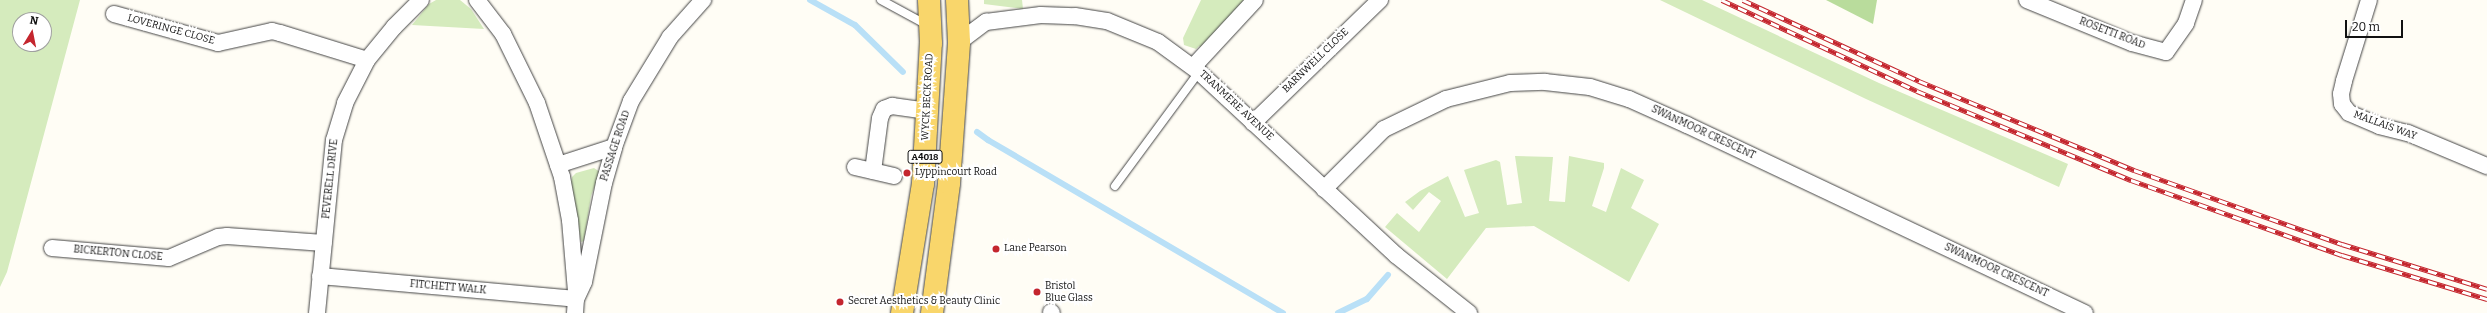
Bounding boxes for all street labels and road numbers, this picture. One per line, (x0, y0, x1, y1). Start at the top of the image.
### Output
street label: LOVERINGE CLOSE (126, 13, 216, 47)
street label: ROSETTI ROAD (2077, 16, 2147, 52)
street label: BARNWELL CLOSE (1280, 26, 1352, 96)
street label: WYCK BECK ROAD (920, 53, 936, 141)
street label: TRANMERE AVENUE (1196, 68, 1276, 144)
street label: SWANMOOR CRESCENT (1649, 104, 1757, 162)
street label: PASSAGE ROAD (599, 109, 633, 183)
street label: MALLAIS WAY (2352, 109, 2418, 143)
street label: PEVERELL DRIVE (321, 138, 341, 220)
road number: A4018 (907, 150, 943, 164)
street label: SWANMOOR CRESCENT (1942, 242, 2050, 300)
street label: BICKERTON CLOSE (73, 244, 163, 264)
street label: FITCHETT WALK (409, 279, 487, 297)

